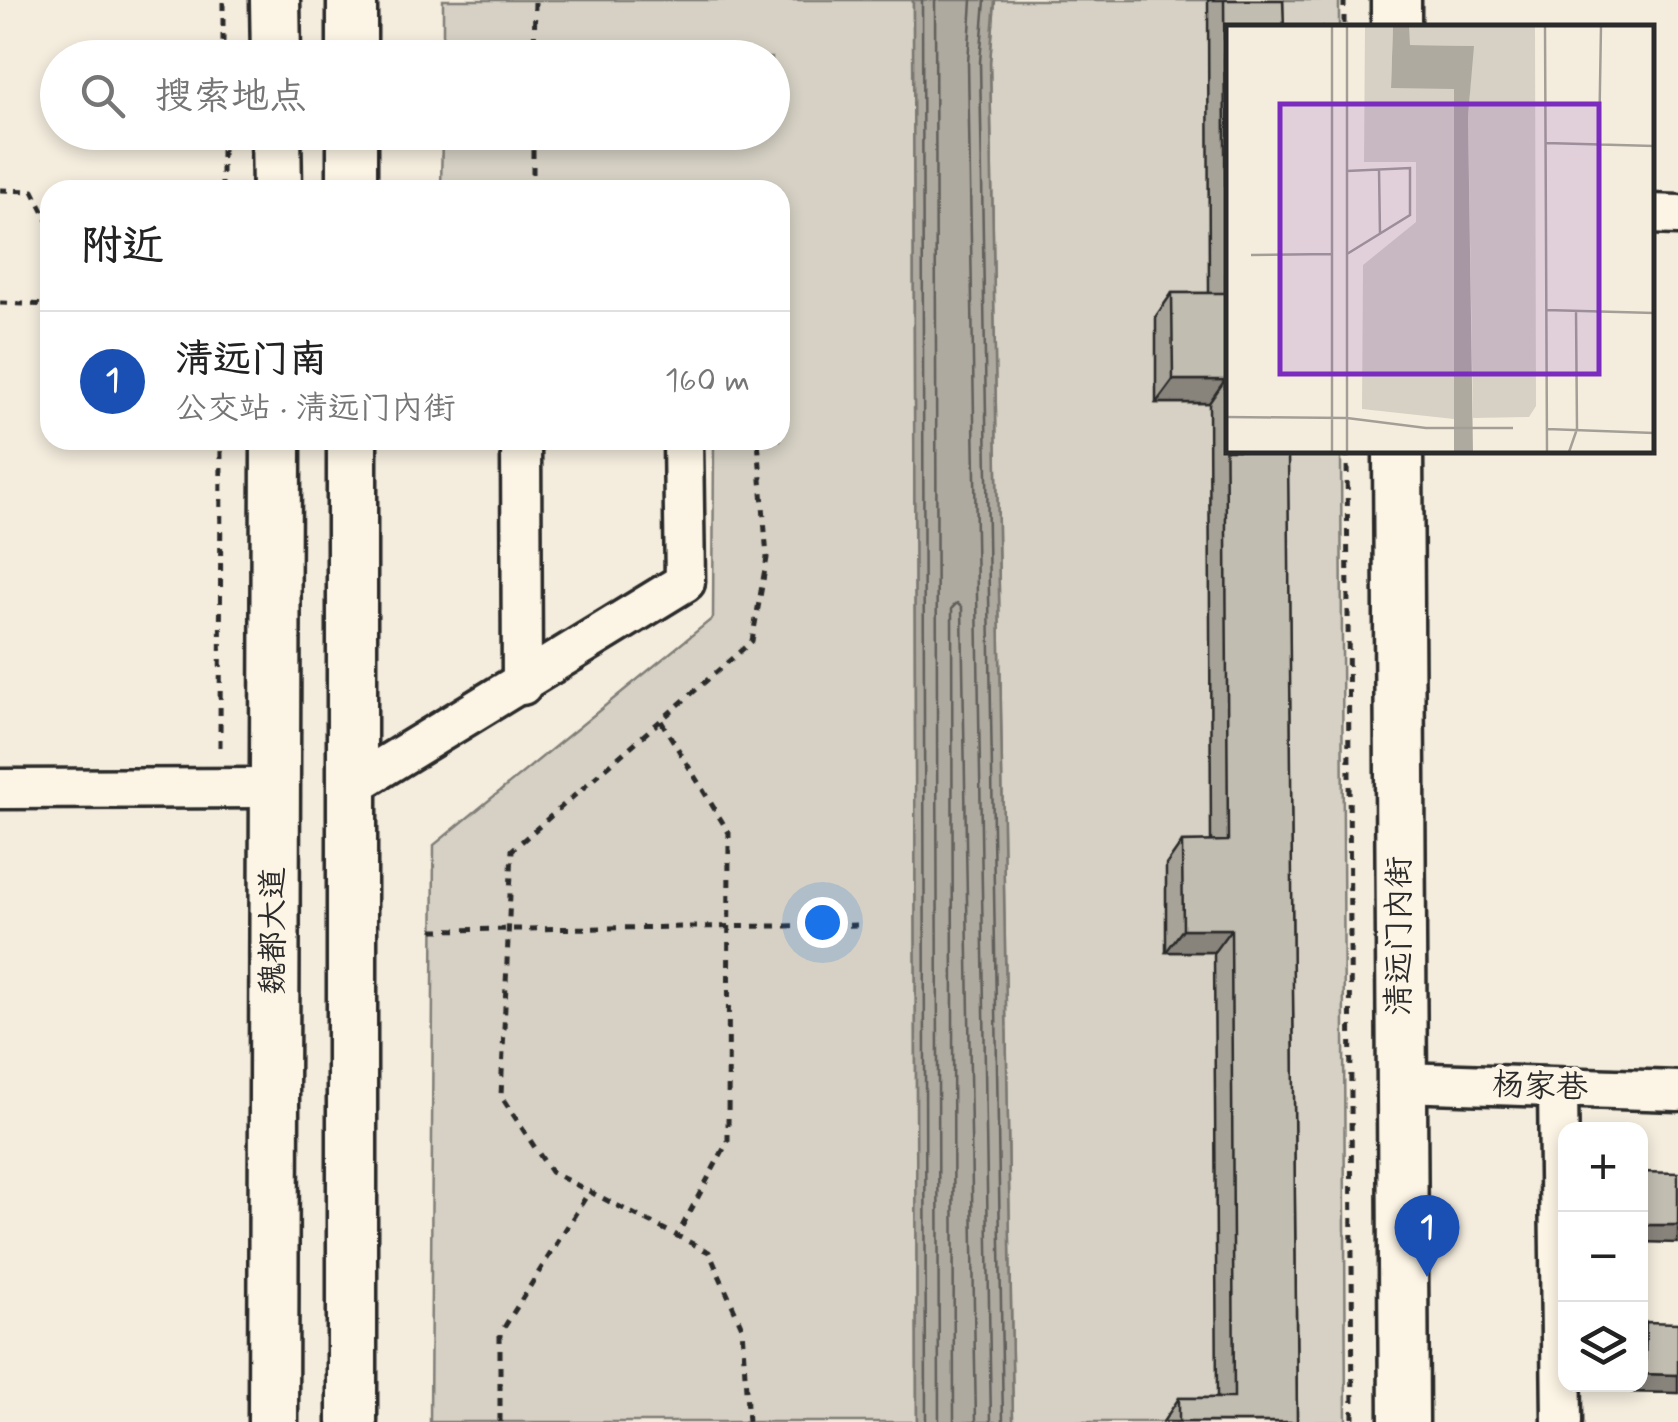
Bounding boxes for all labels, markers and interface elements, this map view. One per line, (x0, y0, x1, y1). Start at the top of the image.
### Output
inset map (1226, 25, 1653, 452)
search box (40, 40, 790, 150)
icon: search (75, 68, 130, 123)
text: 搜索地点 (155, 73, 307, 122)
text: 附近 (80, 220, 164, 275)
text: 清远门南 (175, 336, 327, 385)
text: 1 (105, 360, 120, 402)
text: 160 m (665, 360, 750, 402)
text: 公交站 · 清远门内街 (175, 388, 456, 430)
street label: 清远门内街 (1379, 856, 1421, 1016)
street label: 魏都大道 (253, 867, 295, 995)
your location (797, 897, 848, 948)
street label: 杨家巷 (1491, 1064, 1589, 1110)
map controls (1558, 1122, 1648, 1392)
button: + (1558, 1122, 1648, 1212)
pin: 1 (1394, 1194, 1460, 1277)
button: − (1558, 1212, 1648, 1302)
button: layers (1558, 1302, 1648, 1392)

